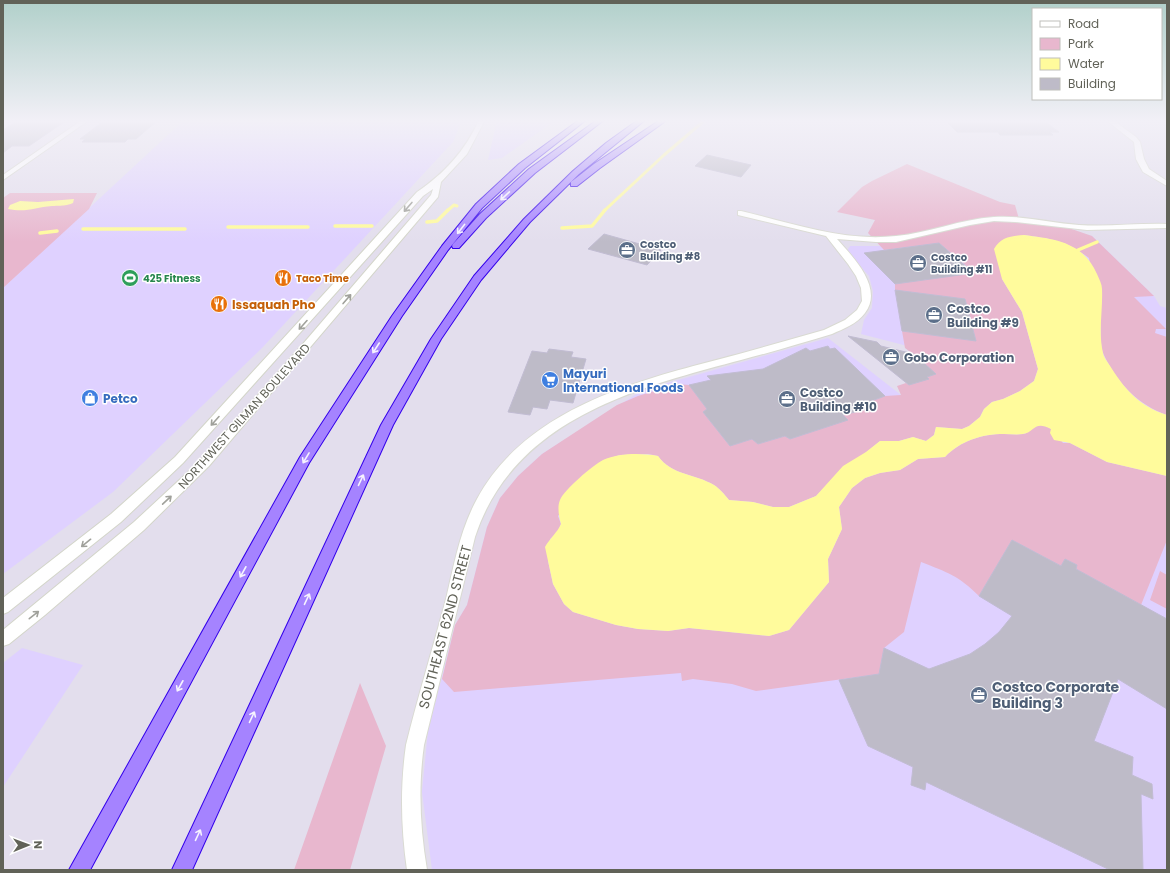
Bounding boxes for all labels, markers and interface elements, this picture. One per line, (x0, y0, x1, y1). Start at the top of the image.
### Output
legend (1032, 8, 1162, 100)
text: Road (1068, 15, 1099, 32)
text: Park (1068, 35, 1095, 52)
text: Water (1068, 55, 1105, 72)
text: Building (1068, 75, 1116, 92)
one-way arrow (500, 192, 510, 201)
one-way arrow (404, 202, 413, 212)
one-way arrow (456, 223, 465, 234)
place label: Costco Building #8 (640, 237, 700, 264)
office icon: Costco Building #8 (617, 240, 637, 260)
place label: Costco Building #11 (931, 250, 992, 277)
office icon: Costco Building #11 (908, 253, 928, 273)
sports icon: 425 Fitness (120, 268, 140, 288)
restaurant icon: Taco Time (273, 268, 293, 288)
place label: 425 Fitness (143, 271, 201, 286)
place label: Taco Time (296, 271, 349, 286)
restaurant icon: Issaquah Pho (209, 294, 229, 314)
one-way arrow (343, 294, 352, 304)
place label: Issaquah Pho (232, 296, 316, 313)
place label: Costco Building #9 (947, 300, 1019, 331)
office icon: Costco Building #9 (924, 305, 944, 325)
one-way arrow (298, 320, 308, 330)
street label: NORTHWEST GILMAN BOULEVARD (174, 340, 314, 492)
one-way arrow (371, 342, 379, 354)
office icon: Gobo Corporation (881, 347, 901, 367)
place label: Gobo Corporation (904, 349, 1014, 366)
place label: Mayuri International Foods (563, 365, 684, 396)
supermarket icon: Mayuri International Foods (540, 370, 560, 390)
place label: Costco Building #10 (800, 384, 877, 415)
shop icon: Petco (80, 388, 100, 408)
office icon: Costco Building #10 (777, 389, 797, 409)
place label: Petco (103, 390, 138, 407)
one-way arrow (211, 416, 220, 426)
one-way arrow (301, 452, 309, 464)
one-way arrow (358, 475, 365, 487)
one-way arrow (162, 495, 172, 504)
one-way arrow (80, 538, 91, 547)
street label: SOUTHEAST 62ND STREET (414, 543, 477, 711)
one-way arrow (238, 565, 246, 577)
one-way arrow (304, 593, 311, 605)
one-way arrow (28, 611, 39, 620)
place label: Costco Corporate Building 3 (992, 677, 1120, 713)
one-way arrow (176, 679, 184, 691)
office icon: Costco Corporate Building 3 (969, 685, 989, 705)
one-way arrow (249, 711, 256, 723)
north arrow (8, 825, 48, 865)
one-way arrow (195, 829, 202, 841)
text: N (30, 841, 46, 849)

